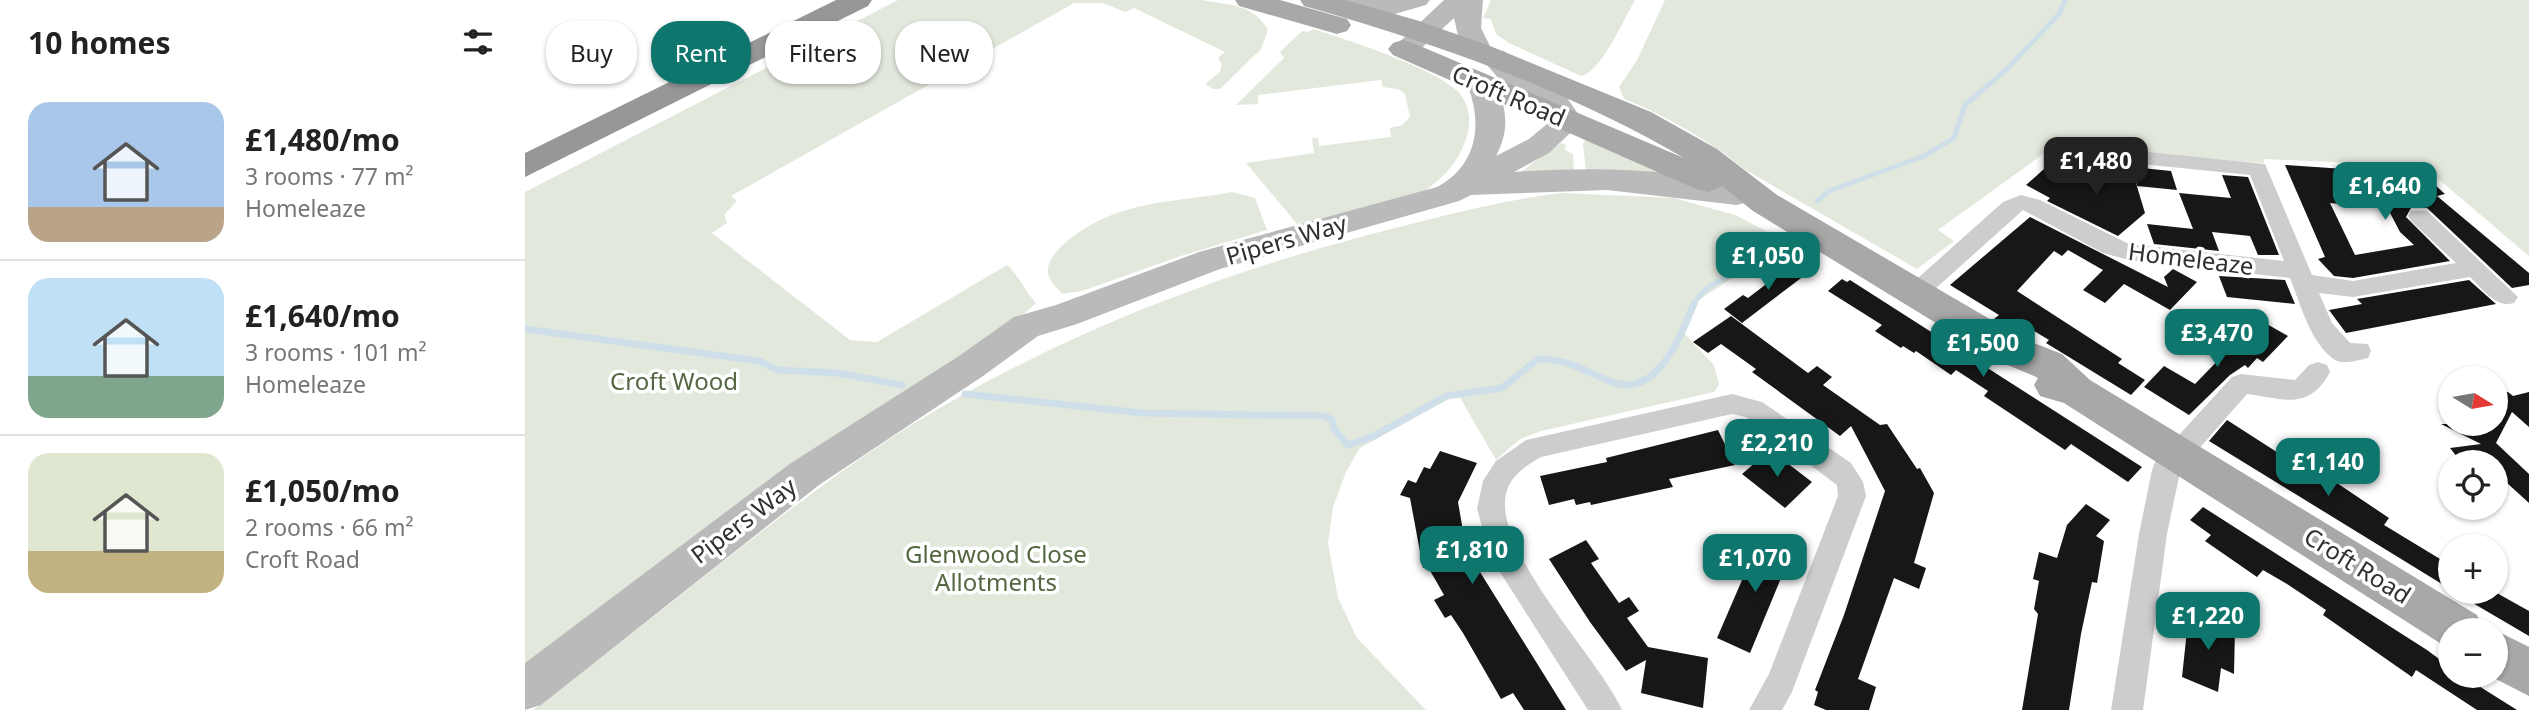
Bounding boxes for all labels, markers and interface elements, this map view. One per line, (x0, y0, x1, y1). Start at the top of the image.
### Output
chip: Buy (546, 21, 637, 84)
chip: Rent (651, 21, 751, 84)
chip: Filters (765, 21, 881, 84)
chip: New (895, 21, 993, 84)
text: 10 homes (28, 22, 171, 63)
icon: filters (459, 23, 497, 61)
street label: Croft Road (1447, 56, 1571, 134)
text: £1,480/mo (245, 119, 400, 160)
icon: home (84, 130, 168, 214)
pin: £1,480 (2039, 138, 2153, 197)
text: £1,480 (2060, 144, 2132, 176)
text: 3 rooms · 77 m² (245, 160, 414, 192)
pin: £1,640 (2328, 162, 2442, 222)
text: £1,640 (2349, 169, 2421, 201)
text: Homeleaze (245, 192, 366, 224)
street label: Pipers Way (1222, 206, 1351, 272)
pin: £1,050 (1711, 232, 1825, 292)
street label: Homeleaze (2126, 234, 2256, 282)
text: £1,050 (1732, 239, 1804, 271)
text: £1,640/mo (245, 295, 400, 336)
icon: home (84, 306, 168, 390)
pin: £3,470 (2160, 310, 2274, 369)
text: £3,470 (2181, 316, 2253, 348)
pin: £1,500 (1926, 320, 2040, 379)
text: £1,500 (1947, 326, 2019, 358)
text: 3 rooms · 101 m² (245, 336, 427, 368)
park label: Croft Wood (610, 364, 738, 397)
north arrow (2438, 366, 2508, 436)
map controls (2438, 366, 2508, 688)
text: Homeleaze (245, 368, 366, 400)
pin: £2,210 (1720, 420, 1834, 479)
text: £2,210 (1741, 426, 1813, 458)
pin: £1,140 (2271, 438, 2385, 498)
text: £1,140 (2292, 445, 2364, 477)
button: locate (2438, 450, 2508, 520)
street label: Pipers Way (683, 469, 803, 571)
text: £1,050/mo (245, 470, 400, 511)
icon: home (84, 481, 168, 565)
text: 2 rooms · 66 m² (245, 511, 414, 543)
street label: Croft Road (2298, 519, 2418, 611)
pin: £1,810 (1415, 526, 1529, 586)
text: £1,810 (1436, 533, 1508, 565)
pin: £1,070 (1698, 534, 1812, 594)
button: + (2438, 534, 2508, 604)
park label: Glenwood Close Allotments (905, 537, 1087, 598)
text: £1,070 (1719, 541, 1791, 573)
text: Croft Road (245, 543, 360, 575)
pin: £1,220 (2151, 592, 2265, 652)
text: £1,220 (2172, 599, 2244, 631)
button: − (2438, 618, 2508, 688)

